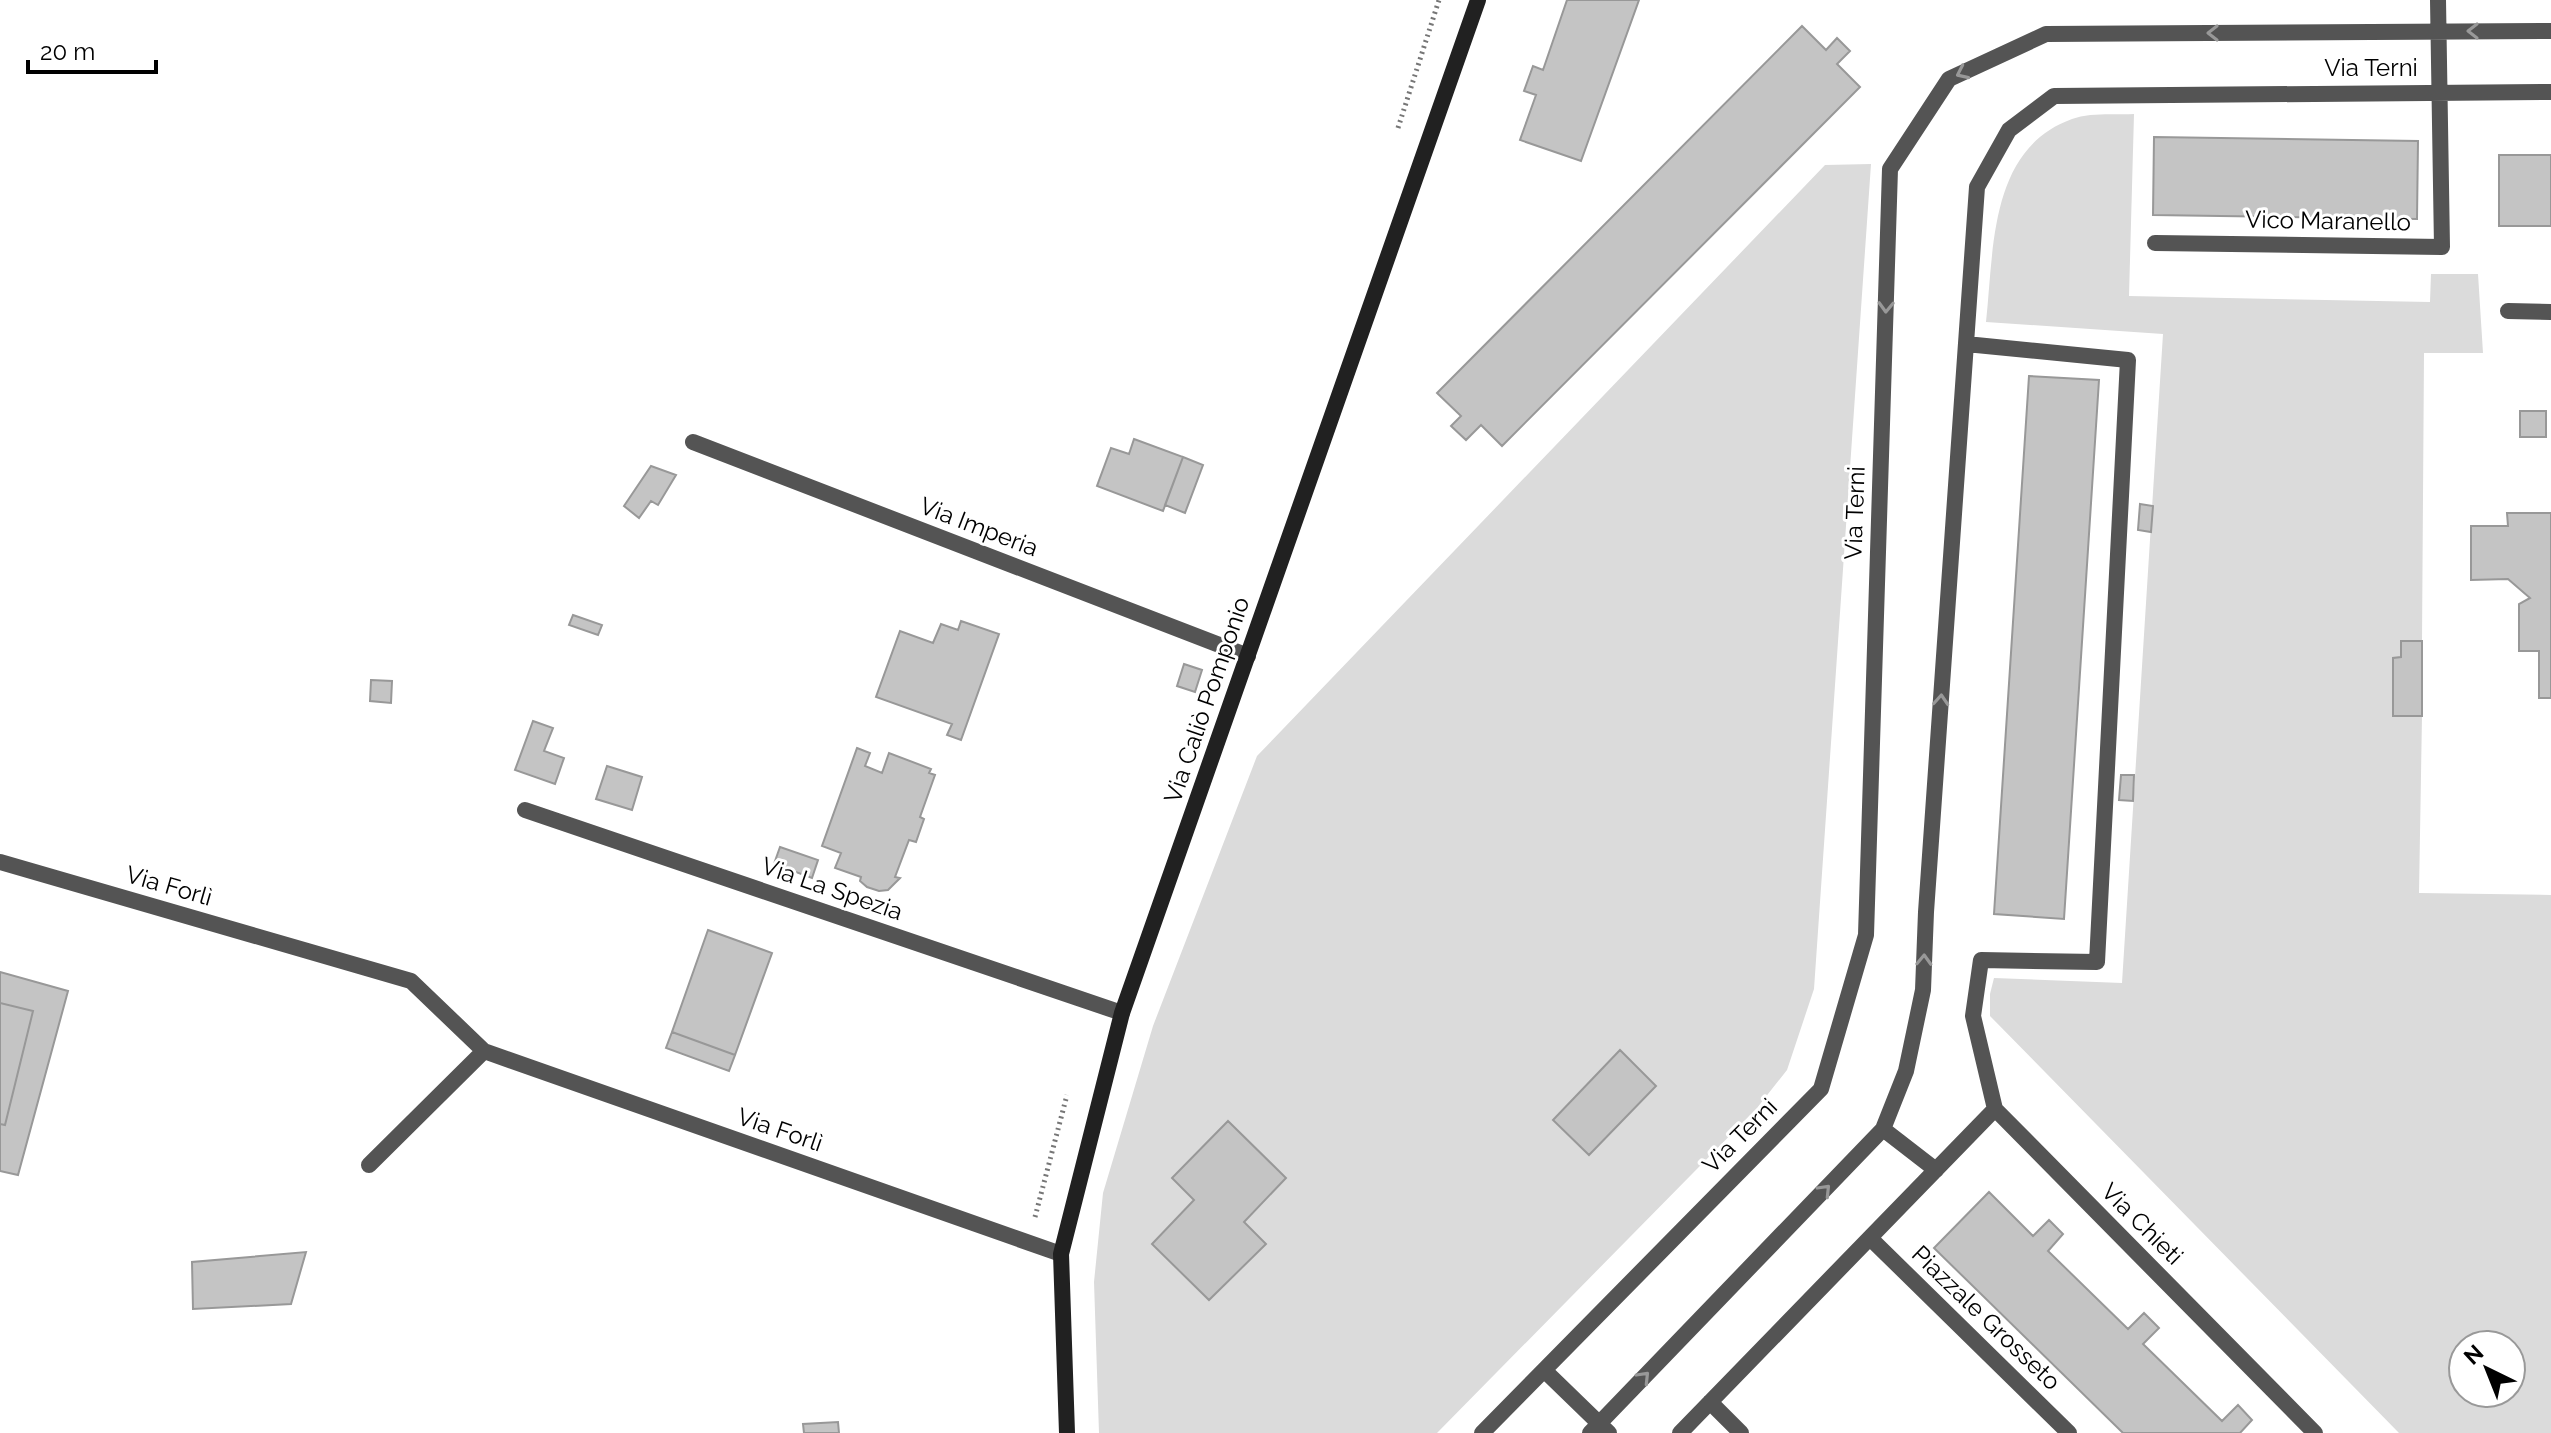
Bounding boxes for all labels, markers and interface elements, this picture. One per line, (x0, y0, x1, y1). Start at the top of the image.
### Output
one-way arrow (2466, 22, 2479, 40)
scale bar (28, 24, 156, 74)
one-way arrow (2206, 24, 2219, 42)
text: 20 m (40, 37, 95, 66)
street label: Via Terni (2324, 53, 2418, 82)
one-way arrow (1955, 63, 1970, 79)
street label: Vico Maranello (2245, 205, 2411, 236)
one-way arrow (1877, 301, 1895, 314)
street label: Via Terni (1838, 466, 1871, 560)
street label: Via Imperia (916, 491, 1042, 562)
street label: Via Caliò Pomponio (1158, 593, 1255, 807)
one-way arrow (1932, 693, 1949, 706)
street label: Via La Spezia (758, 851, 907, 926)
street label: Via Forlì (123, 859, 216, 912)
one-way arrow (1916, 953, 1933, 966)
street label: Via Terni (1696, 1092, 1783, 1179)
street label: Via Forlì (734, 1101, 827, 1158)
street label: Via Chieti (2095, 1177, 2189, 1271)
one-way arrow (1815, 1185, 1830, 1199)
street label: Piazzale Grosseto (1906, 1239, 2067, 1396)
north arrow (2447, 1329, 2527, 1409)
text: N (2458, 1339, 2488, 1370)
one-way arrow (1635, 1372, 1649, 1386)

